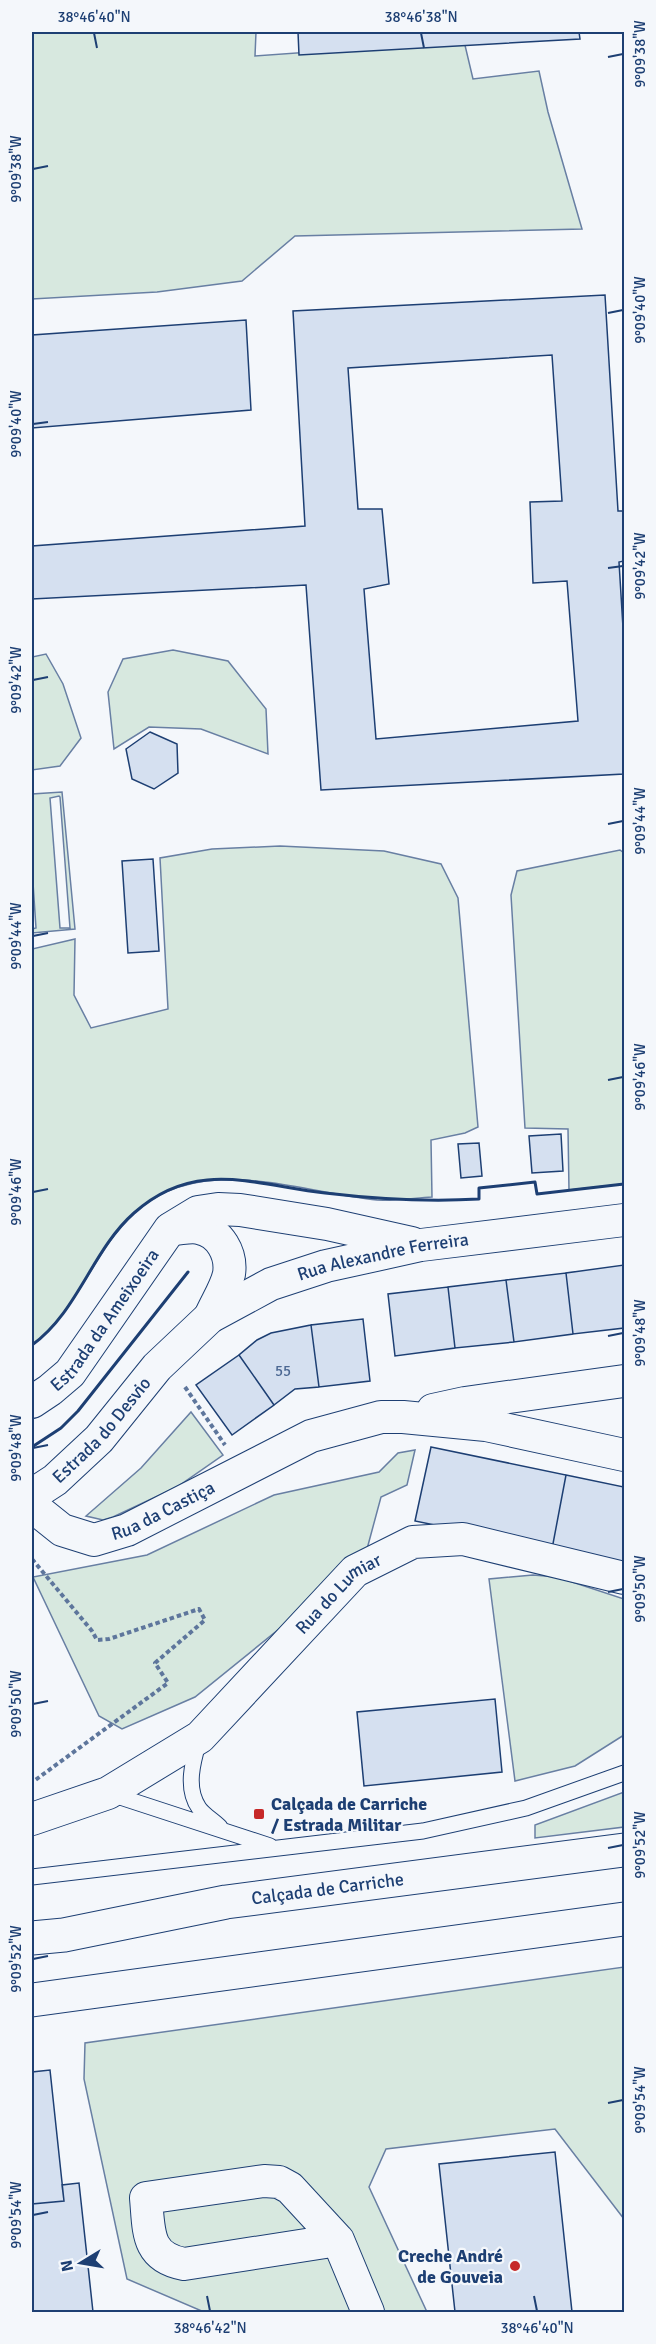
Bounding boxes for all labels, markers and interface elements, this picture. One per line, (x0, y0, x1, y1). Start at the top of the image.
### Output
text: 38°46'40"N (57, 8, 131, 26)
text: 38°46'38"N (384, 8, 458, 26)
text: 9°09'38"W (631, 20, 649, 88)
text: 9°09'38"W (7, 135, 25, 203)
text: 9°09'40"W (631, 276, 649, 344)
text: 9°09'40"W (7, 390, 25, 458)
text: 9°09'42"W (631, 532, 649, 600)
text: 9°09'42"W (7, 646, 25, 714)
text: 9°09'44"W (631, 787, 649, 855)
text: 9°09'44"W (7, 902, 25, 970)
text: 9°09'46"W (631, 1043, 649, 1111)
text: 9°09'46"W (7, 1158, 25, 1226)
street label: Rua Alexandre Ferreira (295, 1228, 470, 1286)
street label: Estrada da Ameixoeira (46, 1245, 164, 1396)
text: 9°09'48"W (631, 1299, 649, 1367)
house number: 55 (275, 1362, 291, 1380)
street label: Estrada do Desvio (48, 1372, 156, 1488)
text: 9°09'48"W (7, 1414, 25, 1482)
street label: Rua da Castiça (109, 1476, 218, 1545)
street label: Rua do Lumiar (291, 1549, 385, 1639)
text: 9°09'50"W (631, 1555, 649, 1623)
text: 9°09'50"W (7, 1670, 25, 1738)
place label: Calçada de Carriche / Estrada Militar (271, 1793, 427, 1836)
marker: Calçada de Carriche / Estrada Militar (252, 1807, 266, 1821)
text: 9°09'52"W (631, 1811, 649, 1879)
street label: Calçada de Carriche (250, 1868, 405, 1910)
text: 9°09'52"W (7, 1925, 25, 1993)
text: 9°09'54"W (631, 2066, 649, 2134)
text: 9°09'54"W (7, 2181, 25, 2249)
north arrow (51, 2233, 111, 2293)
place label: Creche André de Gouveia (398, 2245, 503, 2288)
text: N (56, 2258, 78, 2273)
marker: Creche André de Gouveia (508, 2259, 522, 2273)
text: 38°46'42"N (173, 2319, 247, 2337)
text: 38°46'40"N (500, 2319, 574, 2337)

